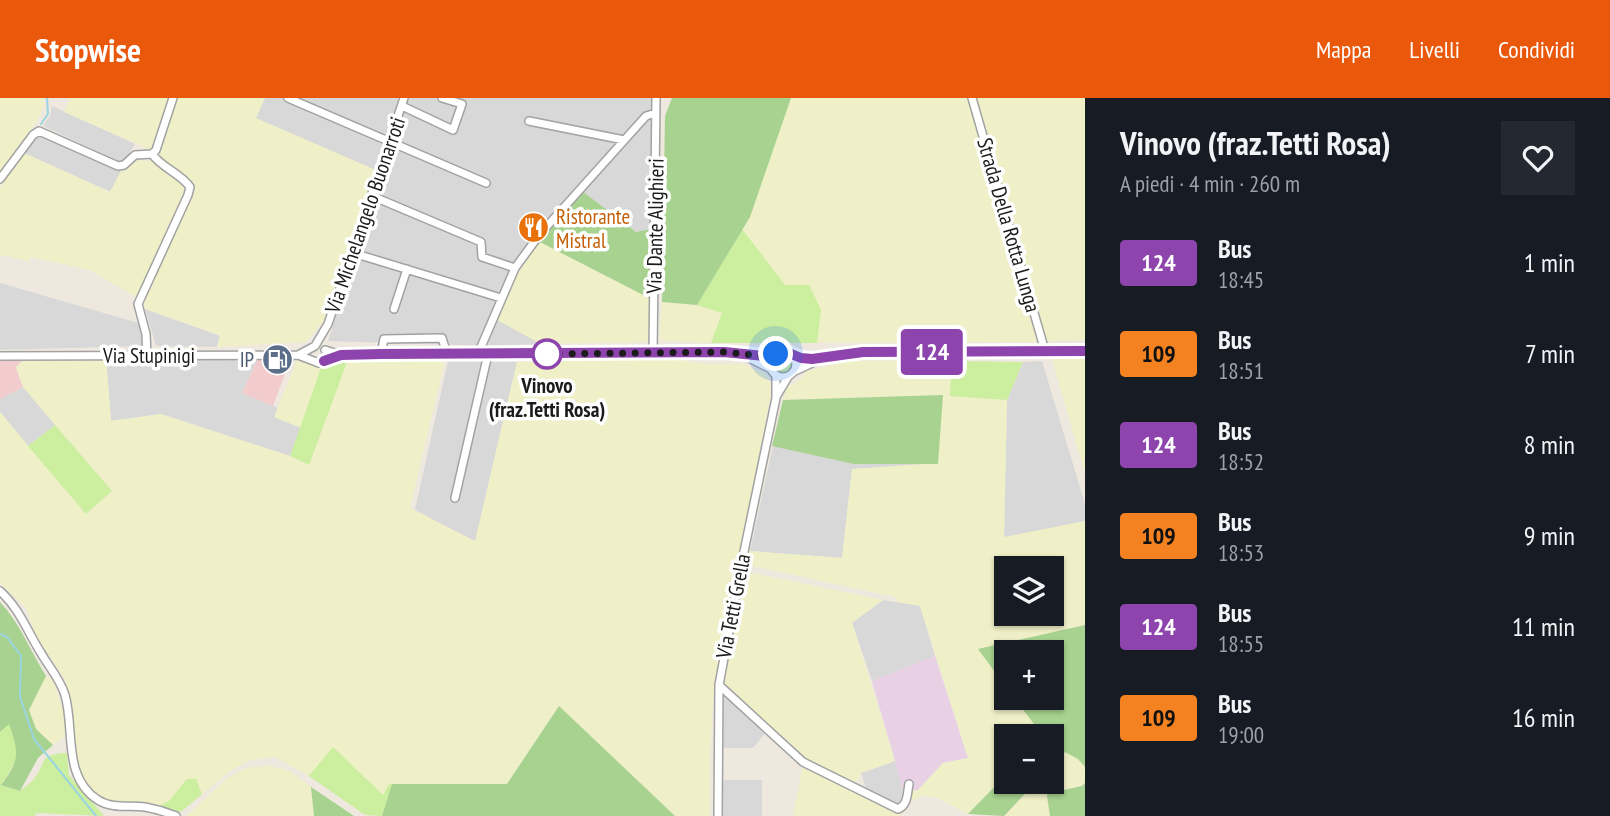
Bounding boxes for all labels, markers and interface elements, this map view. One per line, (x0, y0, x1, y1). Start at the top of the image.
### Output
text: Stopwise (35, 28, 141, 71)
text: Mappa (1316, 34, 1371, 65)
text: Livelli (1409, 34, 1460, 65)
text: Condividi (1498, 34, 1575, 65)
street label: Via Michelangelo Buonarroti (318, 113, 411, 318)
text: Vinovo (fraz.Tetti Rosa) (1120, 121, 1391, 164)
button: heart (1501, 121, 1575, 195)
street label: Strada Della Rotta Lunga (971, 135, 1047, 315)
street label: Via Dante Alighieri (640, 158, 670, 295)
text: A piedi · 4 min · 260 m (1120, 169, 1300, 198)
place label: Ristorante Mistral (556, 203, 630, 254)
restaurant icon: Ristorante Mistral (516, 211, 550, 245)
text: Bus (1218, 232, 1251, 265)
text: 1 min (1524, 246, 1575, 279)
text: 124 (1141, 247, 1176, 278)
text: 18:45 (1218, 265, 1264, 294)
text: Bus (1218, 323, 1251, 356)
line badge: 124 (892, 329, 972, 375)
your location (758, 336, 793, 371)
text: 124 (915, 336, 949, 367)
text: 7 min (1525, 337, 1575, 370)
text: 109 (1141, 338, 1176, 369)
marker: Vinovo (fraz.Tetti Rosa) (532, 339, 562, 369)
street label: Via Stupinigi (102, 342, 195, 369)
fuel station icon: IP (260, 342, 294, 376)
place label: IP (240, 346, 254, 373)
text: 18:51 (1218, 356, 1264, 385)
place label: Vinovo (fraz.Tetti Rosa) (489, 372, 605, 423)
text: Bus (1218, 414, 1251, 447)
text: 8 min (1524, 428, 1575, 461)
text: 124 (1141, 429, 1176, 460)
text: 18:52 (1218, 447, 1264, 476)
text: Bus (1218, 505, 1251, 538)
text: 9 min (1524, 519, 1575, 552)
text: 109 (1141, 520, 1176, 551)
text: 18:53 (1218, 538, 1264, 567)
street label: Via Tetti Grella (709, 551, 756, 662)
map controls (994, 556, 1064, 794)
button: layers (994, 556, 1064, 626)
text: Bus (1218, 596, 1251, 629)
text: 11 min (1512, 610, 1575, 643)
text: 124 (1141, 611, 1176, 642)
text: 18:55 (1218, 629, 1264, 658)
button: + (994, 640, 1064, 710)
text: Bus (1218, 687, 1251, 720)
text: 16 min (1512, 701, 1575, 734)
text: 109 (1141, 702, 1176, 733)
text: 19:00 (1218, 720, 1264, 749)
button: − (994, 724, 1064, 794)

